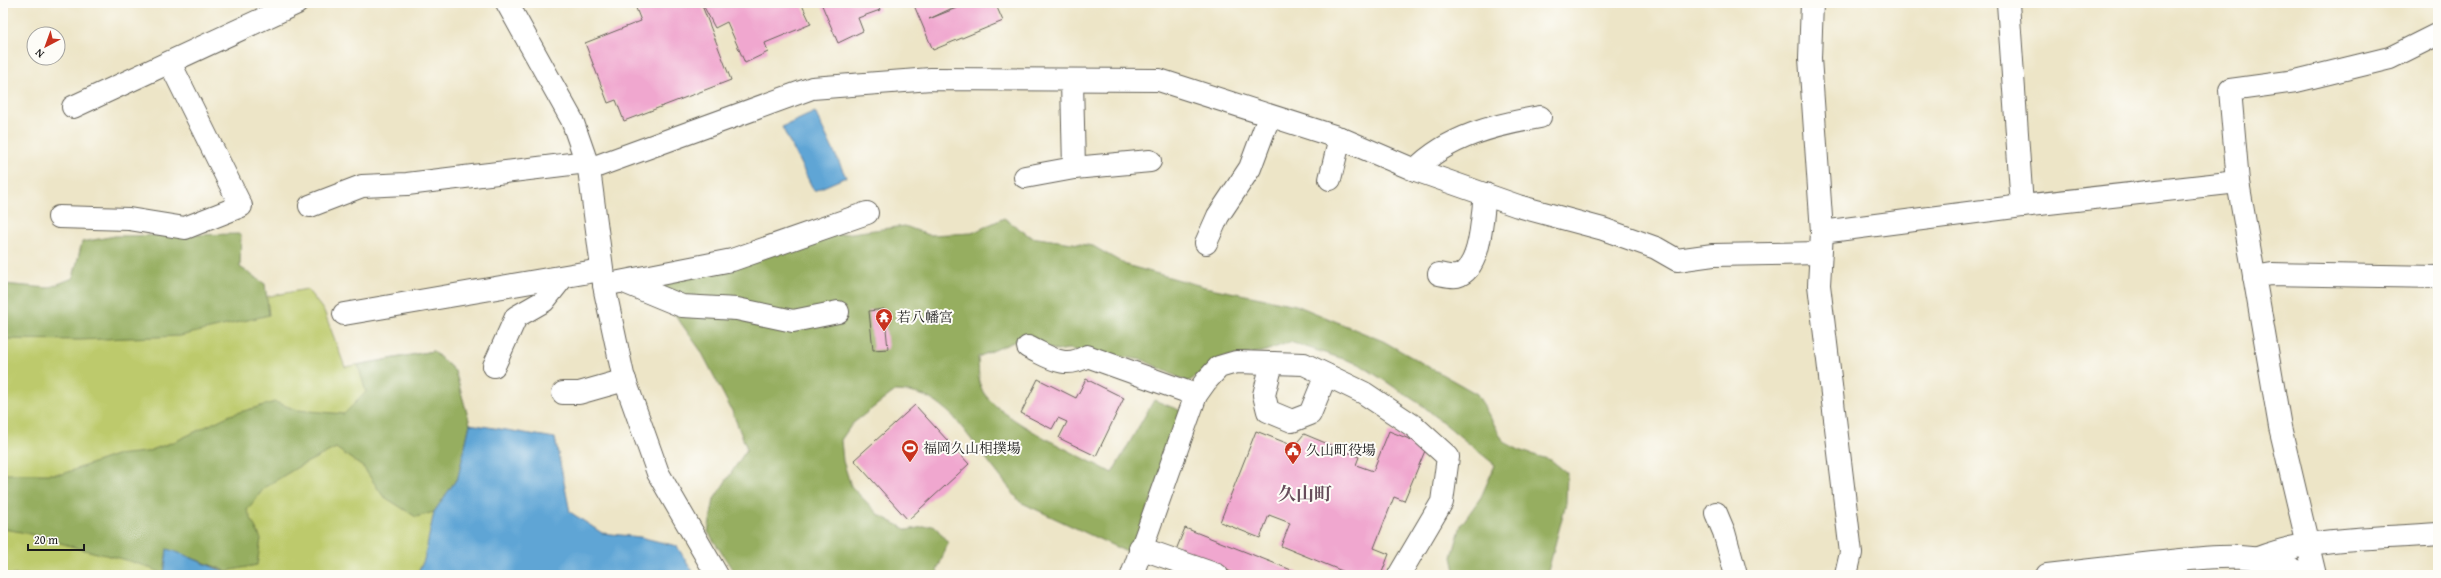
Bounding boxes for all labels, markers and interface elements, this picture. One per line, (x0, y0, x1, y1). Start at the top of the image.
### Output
north arrow (26, 26, 66, 66)
text: N (31, 45, 47, 62)
temple icon: 若八幡宮 (874, 307, 894, 332)
place label: 若八幡宮 (897, 307, 953, 327)
sports icon: 福岡久山相撲場 (900, 438, 920, 463)
place label: 福岡久山相撲場 (923, 438, 1021, 458)
public building icon: 久山町役場 (1283, 440, 1303, 465)
place label: 久山町役場 (1306, 440, 1376, 460)
district label: 久山町 (1278, 480, 1332, 507)
scale bar (28, 526, 84, 552)
text: 20 m (34, 531, 58, 548)

